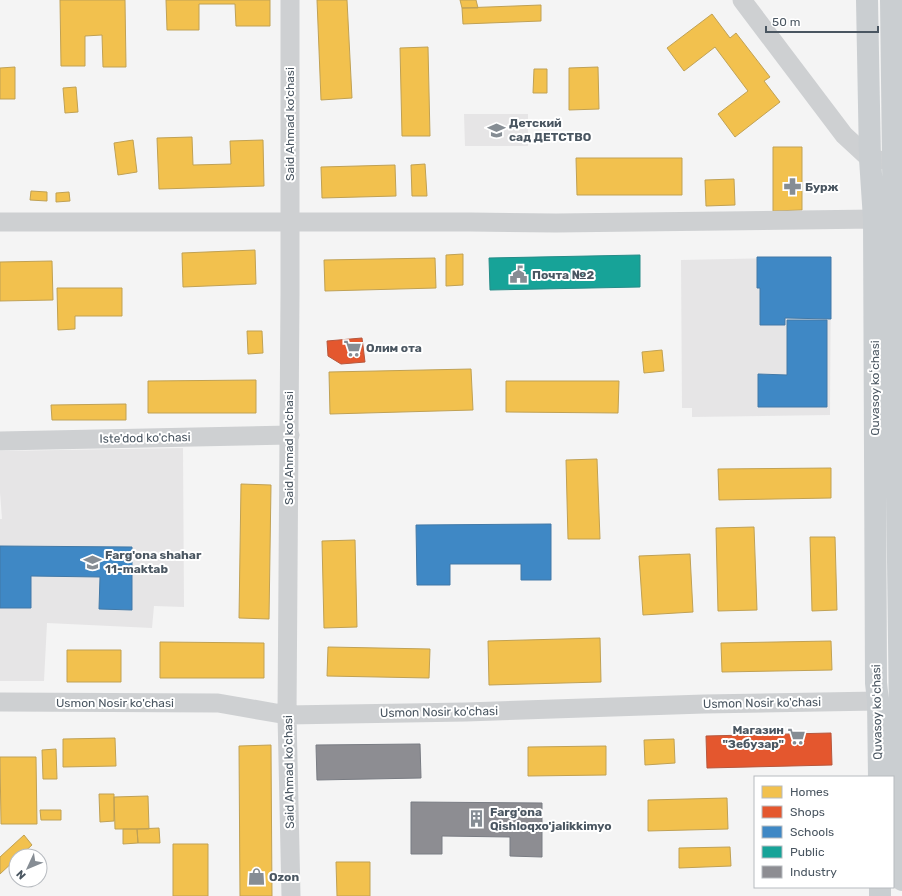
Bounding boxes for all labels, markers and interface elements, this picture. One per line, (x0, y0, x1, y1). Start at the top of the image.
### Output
scale bar (766, 8, 878, 34)
text: 50 m (772, 15, 800, 29)
street label: Said Ahmad ko'chasi (283, 67, 297, 181)
place label: Детский сад ДЕТСТВО (509, 116, 591, 144)
school or university icon: Детский сад ДЕТСТВО (486, 120, 506, 140)
pharmacy icon: Бурж (782, 177, 802, 197)
place label: Бурж (805, 180, 839, 194)
public building icon: Почта №2 (509, 265, 529, 285)
place label: Почта №2 (532, 268, 594, 282)
supermarket icon: Олим ота (343, 338, 363, 358)
street label: Quvasoy koʻchasi (868, 340, 882, 436)
place label: Олим ота (366, 341, 422, 355)
street label: Said Ahmad ko'chasi (282, 391, 296, 505)
street label: Iste'dod ko'chasi (99, 430, 191, 446)
place label: Farg'ona shahar 11-maktab (105, 548, 202, 576)
school or university icon: Farg'ona shahar 11-maktab (82, 552, 102, 572)
street label: Quvasoy koʻchasi (869, 664, 885, 760)
street label: Usmon Nosir ko'chasi (703, 695, 821, 711)
street label: Usmon Nosir ko'chasi (56, 696, 174, 710)
street label: Usmon Nosir ko'chasi (380, 704, 498, 720)
street label: Said Ahmad ko'chasi (281, 715, 297, 829)
place label: Магазин "Зебузар" (722, 723, 784, 751)
supermarket icon: Магазин "Зебузар" (787, 727, 807, 747)
legend (754, 776, 894, 888)
text: Homes (790, 785, 829, 799)
place label: Farg'ona Qishloqxo'jalikkimyo (490, 805, 612, 833)
text: Shops (790, 805, 825, 819)
building icon: Farg'ona Qishloqxo'jalikkimyo (467, 809, 487, 829)
text: Schools (790, 825, 834, 839)
text: Public (790, 845, 825, 859)
north arrow (8, 848, 48, 888)
text: Industry (790, 865, 837, 879)
text: N (14, 867, 29, 882)
shop icon: Ozon (246, 867, 266, 887)
place label: Ozon (269, 870, 299, 884)

